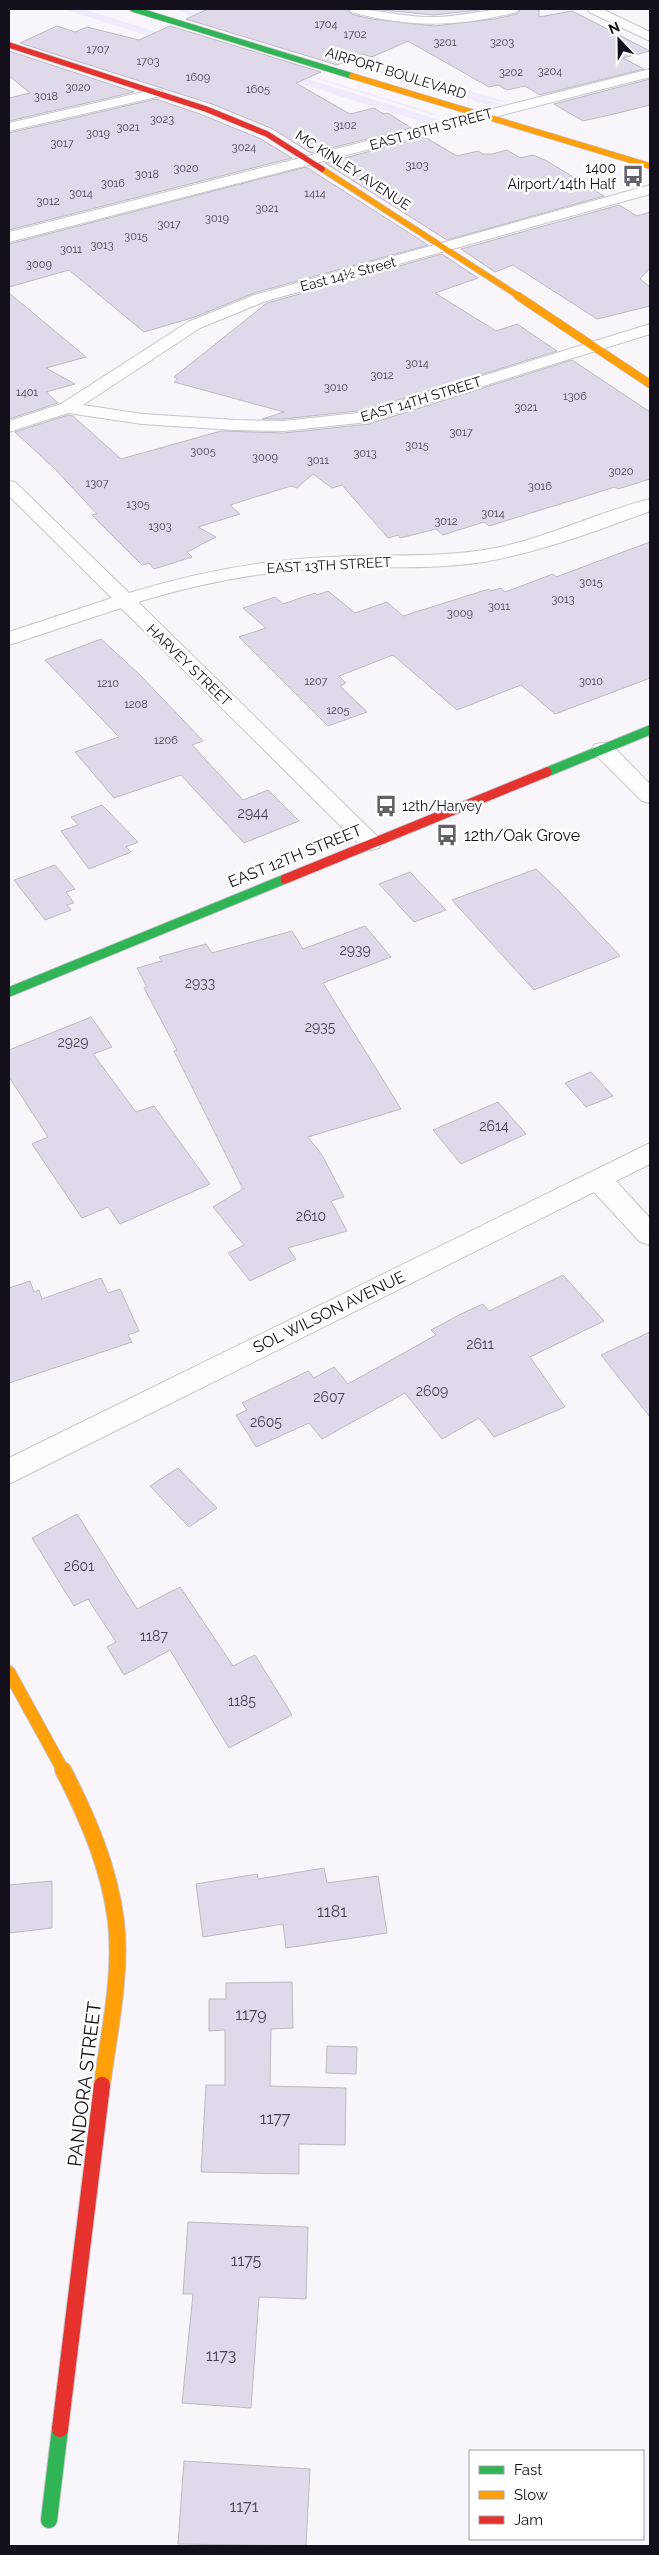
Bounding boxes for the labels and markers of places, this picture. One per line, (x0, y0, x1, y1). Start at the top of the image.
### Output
place label: 1400 Airport/14th Half (507, 160, 617, 192)
bus stop icon: 1400 Airport/14th Half (620, 163, 646, 189)
bus stop icon: 12th/Harvey (373, 793, 399, 819)
place label: 12th/Harvey (402, 798, 483, 814)
bus stop icon: 12th/Oak Grove (434, 822, 460, 848)
place label: 12th/Oak Grove (464, 826, 580, 845)

